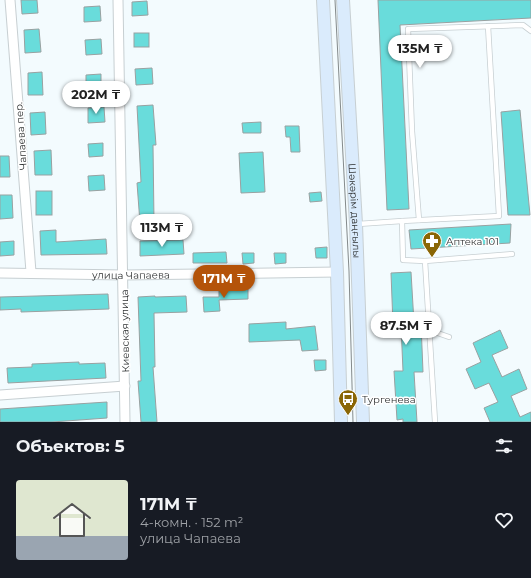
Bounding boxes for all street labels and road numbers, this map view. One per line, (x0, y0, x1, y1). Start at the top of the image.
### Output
street label: Чапаева пер. (12, 102, 30, 170)
street label: Шәкәрім даңғылы (346, 163, 364, 258)
street label: улица Чапаева (91, 268, 170, 282)
street label: Киевская улица (118, 289, 132, 373)

